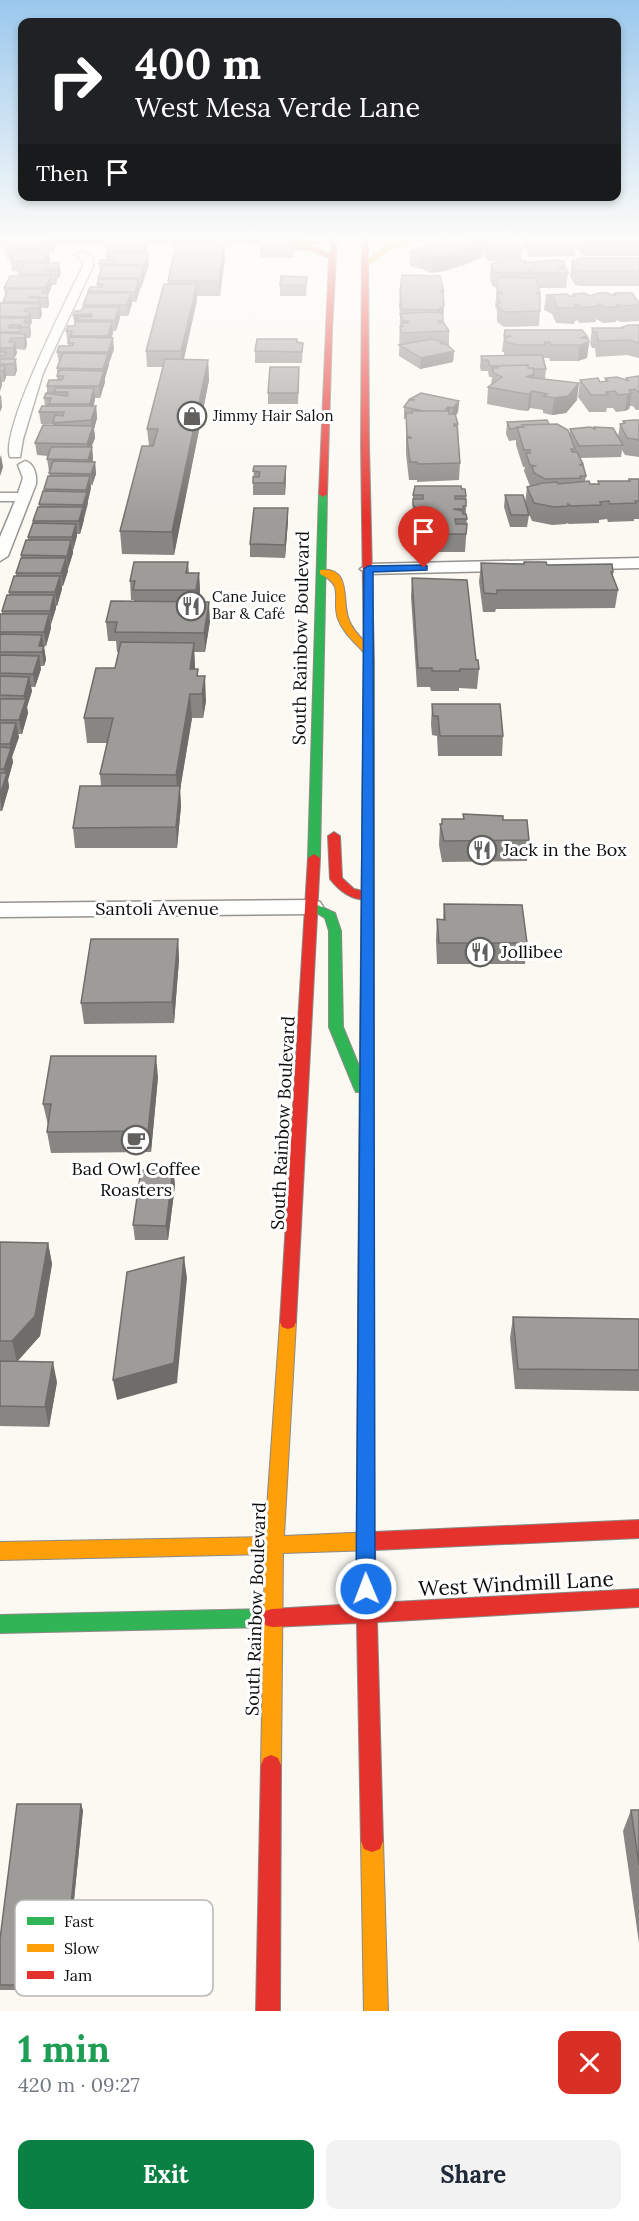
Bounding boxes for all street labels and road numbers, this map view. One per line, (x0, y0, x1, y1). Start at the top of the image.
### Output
street label: South Rainbow Boulevard (287, 530, 314, 745)
street label: Santoli Avenue (95, 897, 219, 920)
street label: South Rainbow Boulevard (265, 1015, 300, 1231)
street label: South Rainbow Boulevard (240, 1501, 271, 1716)
street label: West Windmill Lane (418, 1565, 614, 1602)

